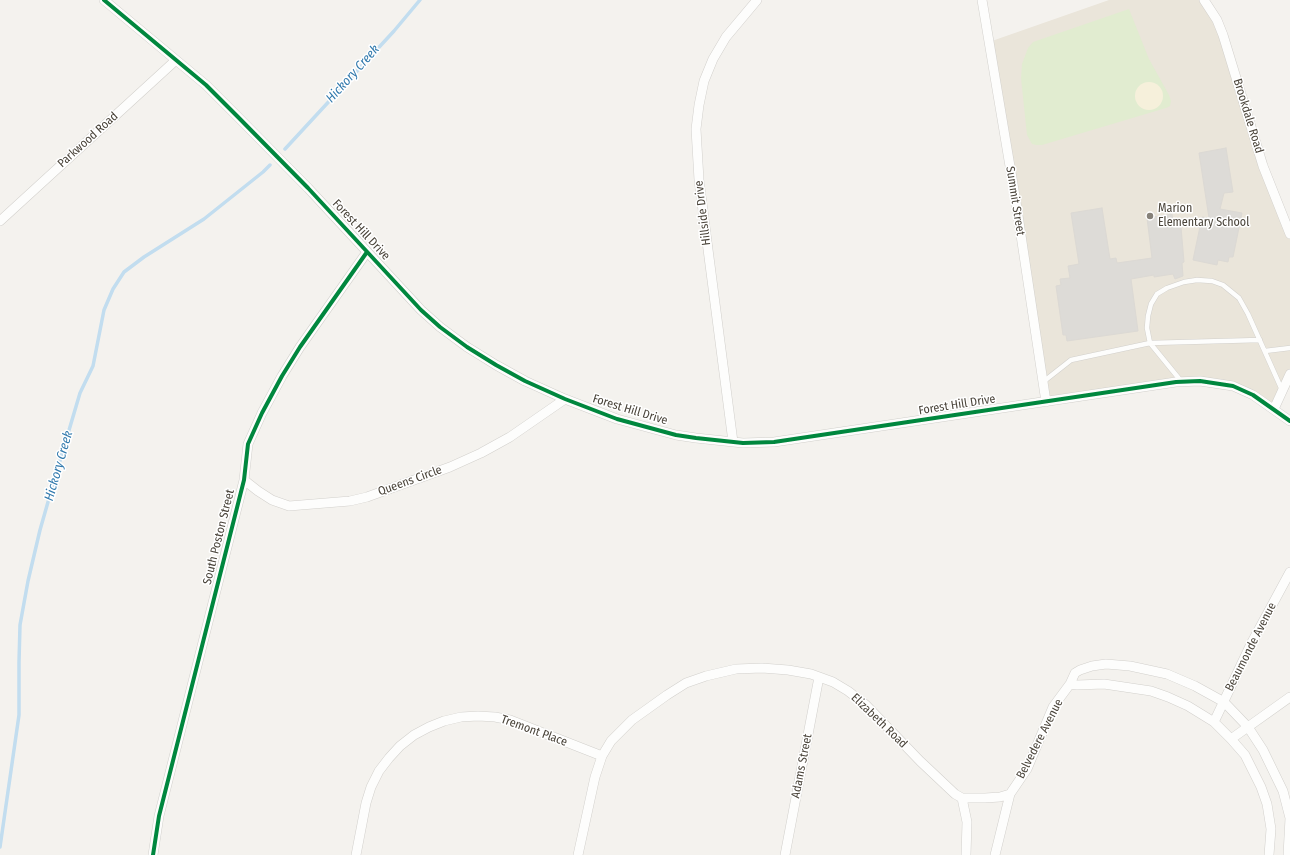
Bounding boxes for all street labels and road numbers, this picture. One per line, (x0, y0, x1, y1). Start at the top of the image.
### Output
street label: Brookdale Road (1230, 77, 1266, 155)
street label: Parkwood Road (55, 109, 121, 171)
street label: Summit Street (1002, 165, 1028, 237)
street label: Hillside Drive (692, 180, 714, 246)
street label: Forest Hill Drive (329, 197, 393, 263)
street label: Forest Hill Drive (591, 392, 669, 428)
street label: Forest Hill Drive (918, 392, 996, 418)
street label: Queens Circle (376, 463, 444, 499)
street label: South Poston Street (200, 488, 238, 586)
street label: Beaumonde Avenue (1222, 600, 1280, 694)
street label: Elizabeth Road (848, 691, 910, 751)
street label: Belvedere Avenue (1014, 697, 1066, 781)
street label: Tremont Place (499, 712, 569, 750)
street label: Adams Street (789, 733, 815, 799)

